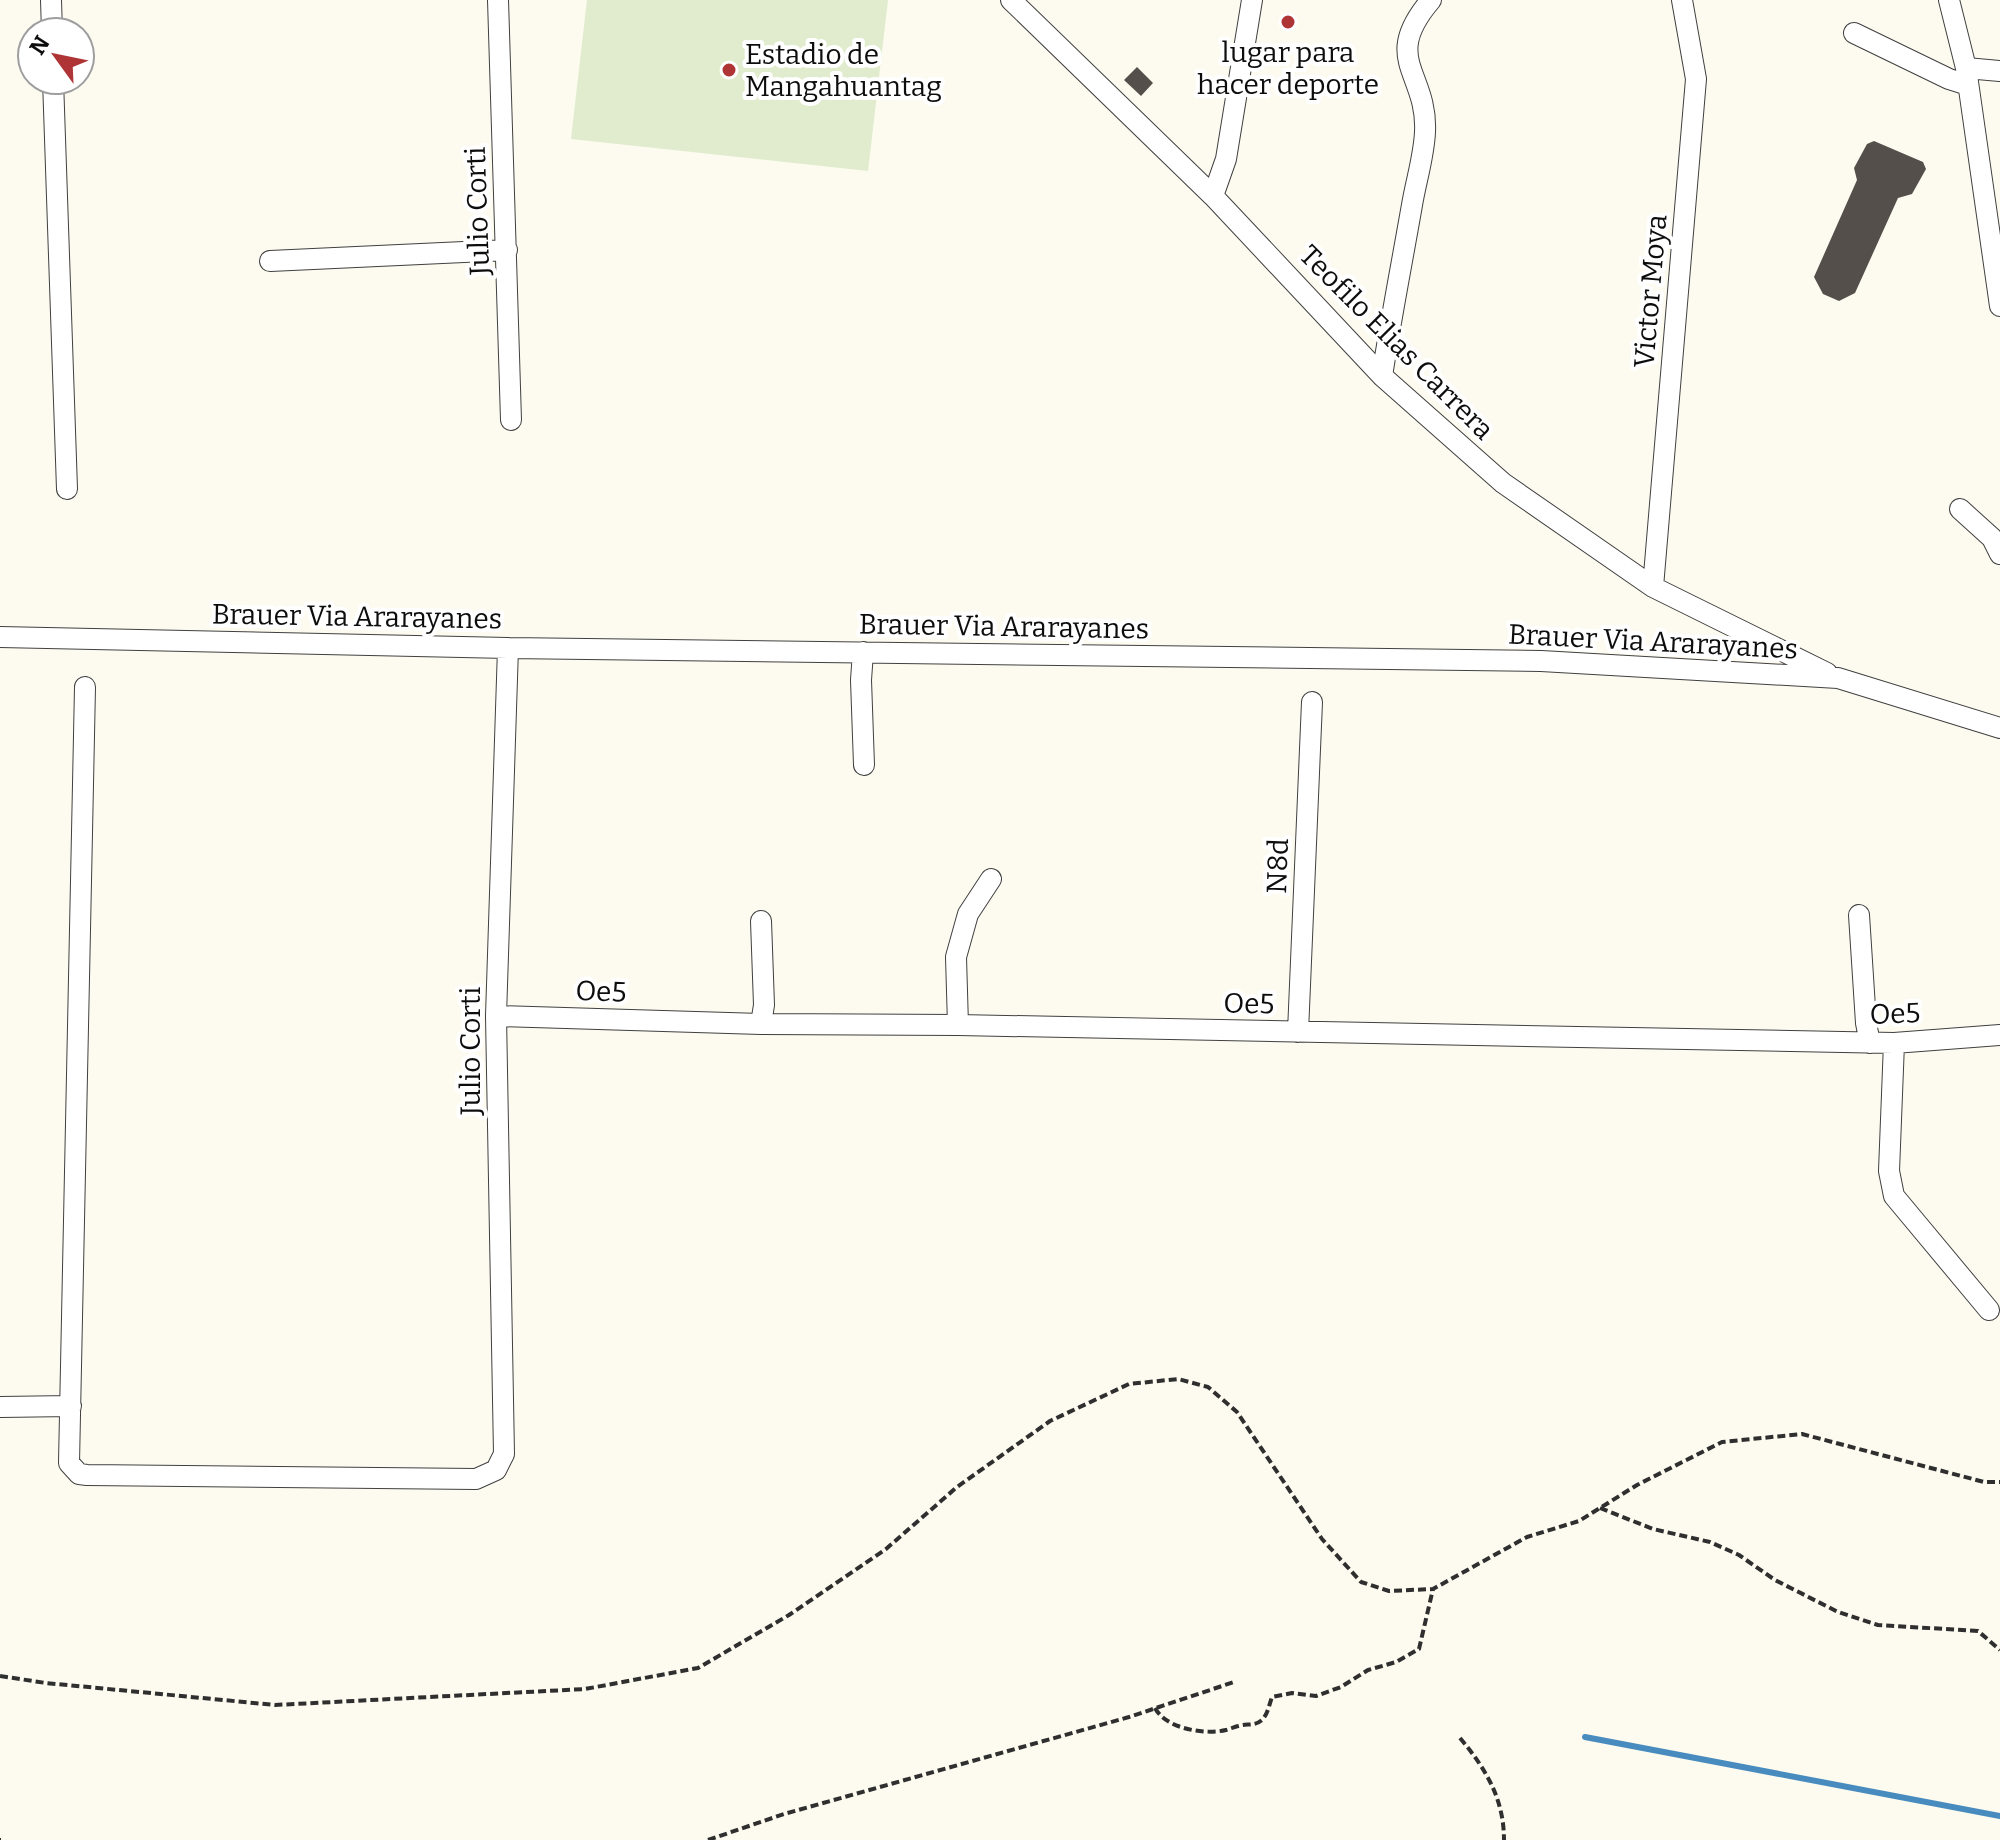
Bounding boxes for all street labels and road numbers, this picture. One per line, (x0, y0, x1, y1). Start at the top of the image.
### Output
street label: Julio Corti (459, 146, 496, 277)
street label: Victor Moya (1627, 213, 1674, 369)
street label: Teofilo Elias Carrera (1293, 238, 1501, 446)
street label: Brauer Via Ararayanes (212, 597, 502, 636)
street label: Brauer Via Ararayanes (859, 607, 1149, 646)
street label: Brauer Via Ararayanes (1507, 617, 1799, 666)
street label: N8d (1260, 838, 1295, 894)
street label: Oe5 (575, 974, 627, 1009)
street label: Julio Corti (454, 987, 487, 1116)
street label: Oe5 (1223, 987, 1275, 1020)
street label: Oe5 (1869, 996, 1921, 1031)

